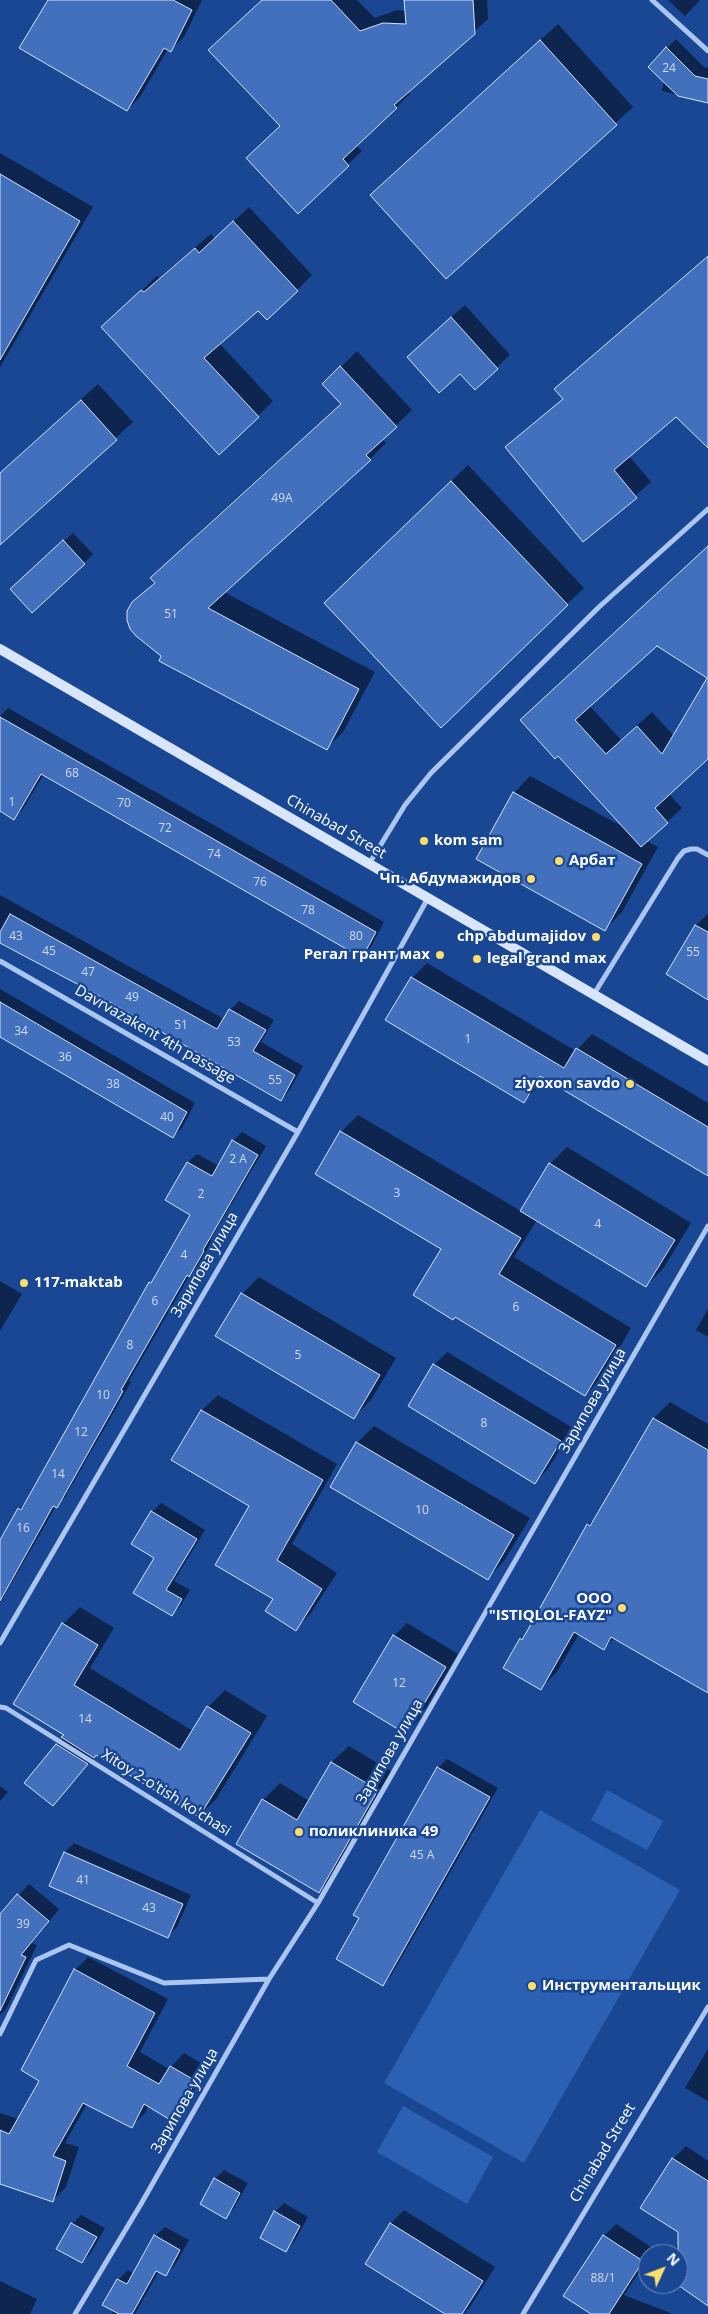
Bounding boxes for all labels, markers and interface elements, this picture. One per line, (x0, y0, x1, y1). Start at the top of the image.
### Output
house number: 24 (662, 62, 676, 76)
house number: 49А (271, 492, 293, 506)
house number: 51 (164, 608, 178, 622)
house number: 68 (65, 767, 79, 781)
street label: Chinabad Street (283, 791, 389, 863)
house number: 1 (9, 796, 15, 810)
house number: 70 (117, 797, 131, 811)
house number: 72 (158, 822, 172, 836)
place label: kom sam (434, 832, 502, 850)
marker: kom sam (418, 835, 430, 847)
house number: 74 (207, 848, 221, 862)
place label: Арбат (569, 852, 616, 870)
marker: Арбат (553, 855, 565, 867)
place label: Чп. Абдумажидов (380, 870, 521, 888)
marker: Чп. Абдумажидов (525, 873, 537, 885)
house number: 76 (253, 876, 267, 890)
house number: 78 (301, 904, 315, 918)
place label: chp abdumajidov (457, 928, 586, 946)
house number: 43 (9, 930, 23, 944)
house number: 80 (349, 930, 363, 944)
marker: chp abdumajidov (590, 931, 602, 943)
house number: 45 (42, 945, 56, 959)
place label: Регал грант мах (304, 946, 430, 964)
house number: 55 (686, 946, 700, 960)
marker: Регал грант мах (434, 949, 446, 961)
place label: legal grand max (487, 950, 607, 968)
marker: legal grand max (471, 953, 483, 965)
house number: 47 (81, 966, 95, 980)
street label: Davrvazakent 4th passage (71, 982, 239, 1088)
house number: 49 (125, 991, 139, 1005)
house number: 51 (174, 1019, 188, 1033)
house number: 34 (14, 1025, 28, 1039)
house number: 1 (465, 1033, 471, 1047)
house number: 53 (227, 1036, 241, 1050)
house number: 36 (58, 1051, 72, 1065)
house number: 55 (268, 1074, 282, 1088)
place label: ziyoxon savdo (515, 1075, 620, 1093)
house number: 38 (106, 1078, 120, 1092)
marker: ziyoxon savdo (624, 1078, 636, 1090)
house number: 40 (160, 1111, 174, 1125)
house number: 2 A (229, 1153, 247, 1167)
house number: 3 (394, 1187, 400, 1201)
house number: 2 (198, 1188, 204, 1202)
street label: Зарипова улица (168, 1209, 242, 1321)
house number: 4 (595, 1218, 601, 1232)
house number: 4 (181, 1249, 187, 1263)
place label: 117-maktab (34, 1274, 123, 1292)
marker: 117-maktab (18, 1277, 30, 1289)
house number: 6 (152, 1295, 158, 1309)
house number: 6 (513, 1301, 519, 1315)
house number: 8 (127, 1339, 133, 1353)
street label: Зарипова улица (556, 1345, 630, 1457)
house number: 5 (295, 1349, 301, 1363)
house number: 10 (96, 1389, 110, 1403)
house number: 8 (481, 1417, 487, 1431)
house number: 12 (74, 1426, 88, 1440)
house number: 14 (51, 1468, 65, 1482)
house number: 10 (415, 1504, 429, 1518)
house number: 16 (16, 1522, 30, 1536)
place label: ООО "ISTIQLOL-FAYZ" (489, 1590, 612, 1625)
marker: ООО "ISTIQLOL-FAYZ" (616, 1602, 628, 1614)
house number: 12 (392, 1677, 406, 1691)
street label: Зарипова улица (353, 1696, 427, 1808)
house number: 14 (78, 1713, 92, 1727)
street label: Xitoy 2-o'tish ko'chasi (98, 1746, 234, 1840)
place label: поликлиника 49 (309, 1823, 438, 1841)
marker: поликлиника 49 (293, 1826, 305, 1838)
house number: 45 A (410, 1849, 434, 1863)
house number: 41 (76, 1874, 90, 1888)
house number: 43 (142, 1902, 156, 1916)
house number: 39 (16, 1918, 30, 1932)
place label: Инструментальщик (542, 1977, 701, 1995)
marker: Инструментальщик (526, 1980, 538, 1992)
street label: Зарипова улица (148, 2045, 222, 2157)
street label: Chinabad Street (566, 2100, 640, 2206)
north arrow (638, 2244, 688, 2294)
text: N (663, 2248, 684, 2270)
house number: 88/1 (591, 2272, 615, 2286)

